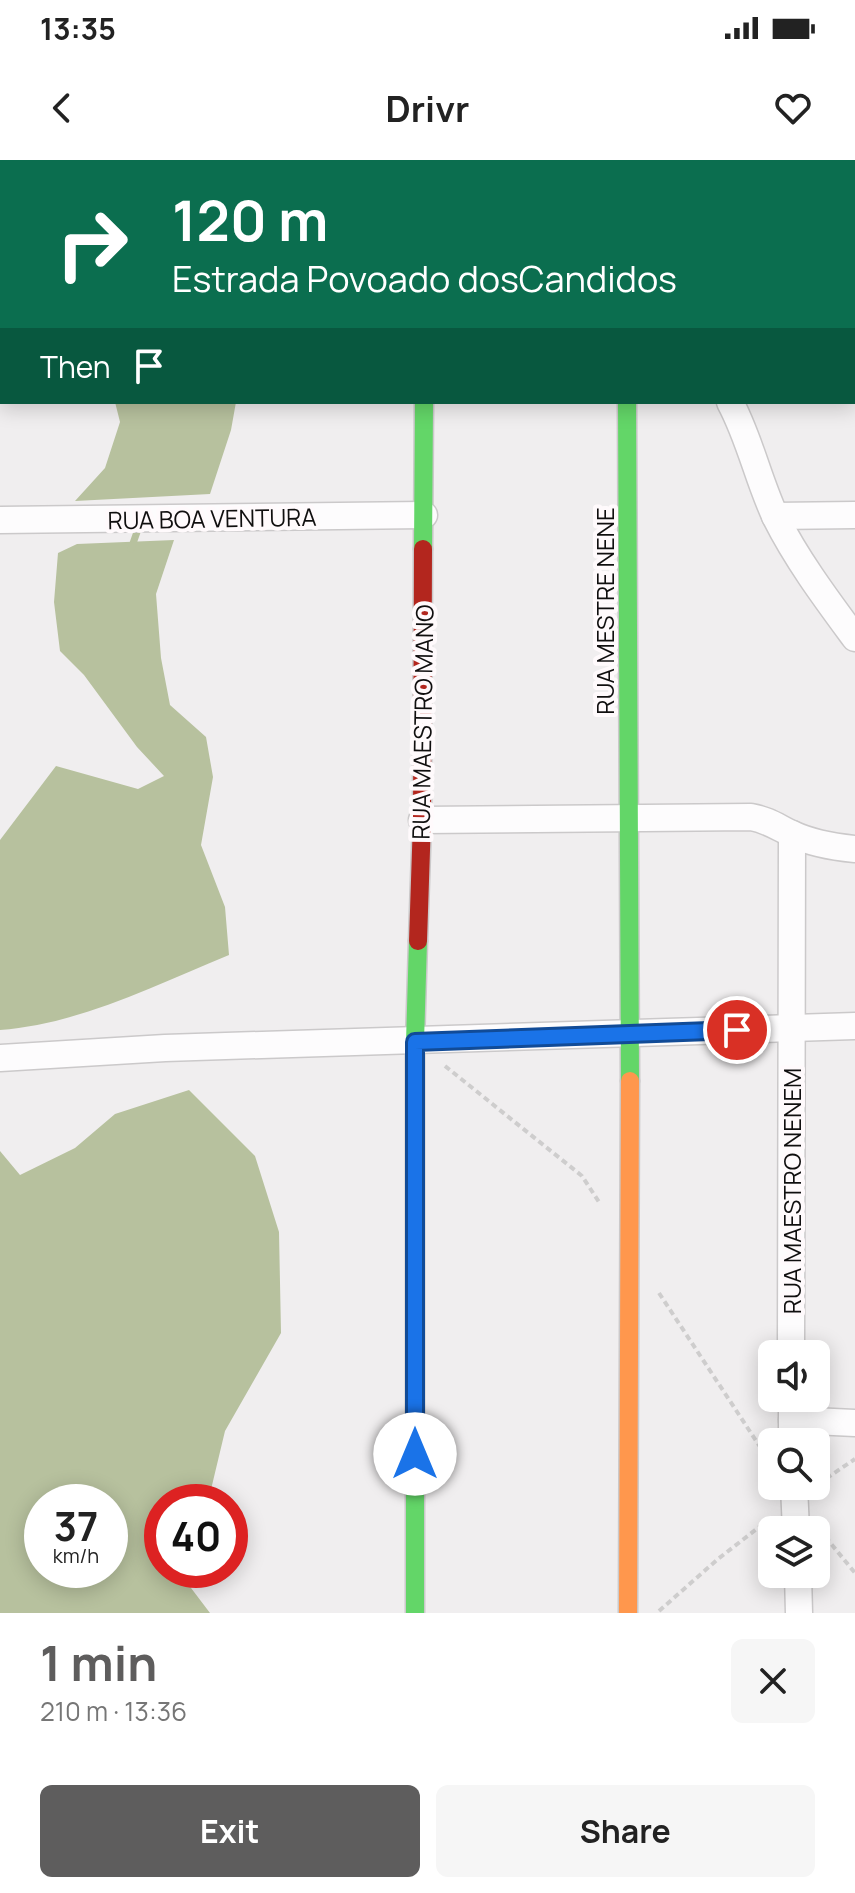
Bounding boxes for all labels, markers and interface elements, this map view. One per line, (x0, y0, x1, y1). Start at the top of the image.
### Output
text: 13:35 (40, 8, 116, 49)
text: Drivr (386, 84, 469, 133)
icon: back (40, 86, 84, 130)
icon: heart (771, 86, 815, 130)
text: 120 m (172, 181, 328, 258)
icon: right (40, 192, 144, 296)
text: Estrada Povoado dosCandidos (172, 254, 677, 303)
icon: arrive (127, 344, 171, 388)
text: Then (40, 346, 111, 387)
street label: RUA BOA VENTURA (107, 500, 317, 536)
street label: RUA MESTRE NENE (588, 507, 621, 715)
street label: RUA MAESTRO MANO (403, 604, 441, 840)
pin (703, 996, 771, 1064)
icon: arrive (715, 1008, 759, 1052)
street label: RUA MAESTRO NENEM (775, 1068, 808, 1314)
map controls (758, 1340, 830, 1588)
button: sound (758, 1340, 830, 1412)
position arrow (373, 1412, 457, 1496)
button: search (758, 1428, 830, 1500)
speed limit sign: 40 (144, 1484, 248, 1588)
text: 37 (54, 1498, 98, 1553)
button: layers (758, 1516, 830, 1588)
text: km/h (53, 1542, 99, 1569)
text: 1 min (40, 1630, 157, 1695)
button: close (731, 1639, 815, 1723)
text: 210 m · 13:36 (40, 1693, 187, 1729)
button: Exit (40, 1785, 420, 1877)
button: Share (436, 1785, 815, 1877)

